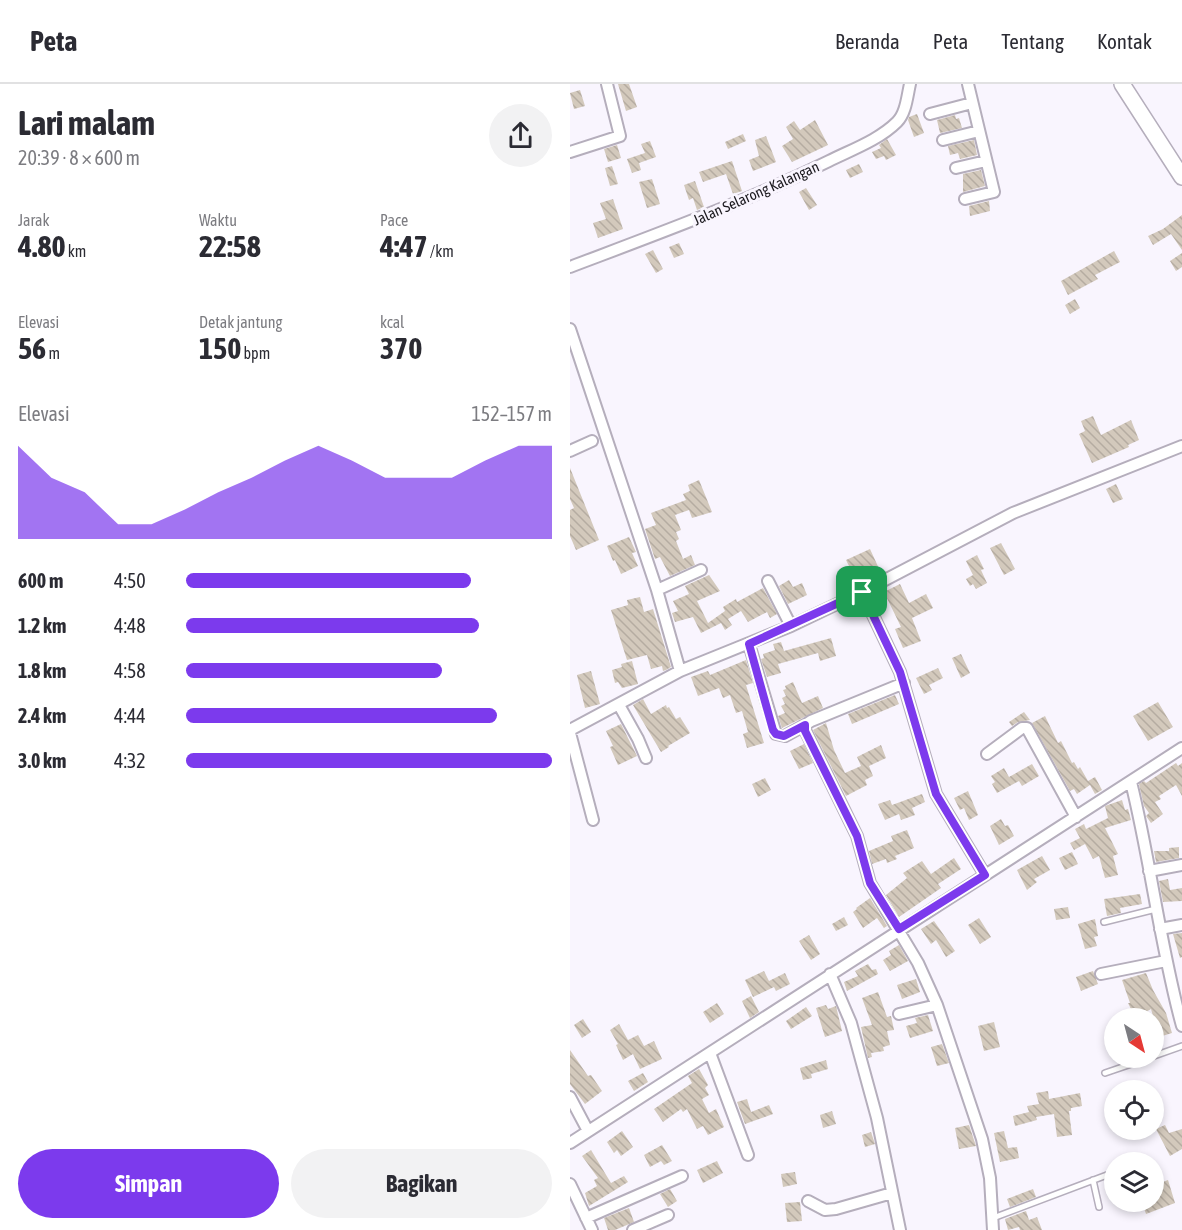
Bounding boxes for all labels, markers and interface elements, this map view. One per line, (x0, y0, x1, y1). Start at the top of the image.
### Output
text: Peta (30, 25, 77, 57)
text: Beranda (835, 29, 900, 53)
text: Peta (933, 29, 968, 53)
text: Tentang (1001, 29, 1064, 53)
text: Kontak (1097, 29, 1152, 53)
text: Lari malam (18, 104, 155, 142)
button: share (489, 104, 552, 167)
text: 20:39 · 8 × 600 m (18, 146, 140, 169)
street label: Jalan Selarong Kalangan (690, 158, 822, 228)
text: Jarak (18, 211, 49, 229)
text: Waktu (199, 211, 237, 229)
text: Pace (380, 211, 408, 229)
text: 4.80 (18, 229, 66, 263)
text: 22:58 (199, 229, 261, 263)
text: 4:47 (380, 229, 428, 263)
text: km (66, 242, 86, 260)
text: /km (428, 242, 454, 260)
text: Elevasi (18, 313, 59, 331)
text: Detak jantung (199, 313, 282, 331)
text: kcal (380, 313, 404, 331)
text: 56 (18, 331, 46, 365)
text: 150 (199, 331, 241, 365)
text: 370 (380, 331, 422, 365)
text: m (46, 344, 60, 362)
text: bpm (241, 344, 270, 362)
text: Elevasi (18, 402, 70, 425)
text: 152–157 m (471, 402, 552, 425)
pin (836, 566, 887, 617)
text: 600 m (18, 569, 63, 592)
text: 4:50 (114, 569, 146, 592)
icon: arrive (845, 575, 878, 608)
text: 1.2 km (18, 614, 66, 637)
text: 4:48 (114, 614, 146, 637)
text: 1.8 km (18, 659, 66, 682)
text: 4:58 (114, 659, 146, 682)
text: 2.4 km (18, 704, 66, 727)
text: 4:44 (114, 704, 146, 727)
text: 3.0 km (18, 749, 66, 772)
text: 4:32 (114, 749, 146, 772)
north arrow (1104, 1008, 1164, 1068)
map controls (1104, 1008, 1164, 1212)
button: locate (1104, 1080, 1164, 1140)
button: Simpan (18, 1149, 279, 1218)
button: Bagikan (291, 1149, 552, 1218)
button: layers (1104, 1152, 1164, 1212)

